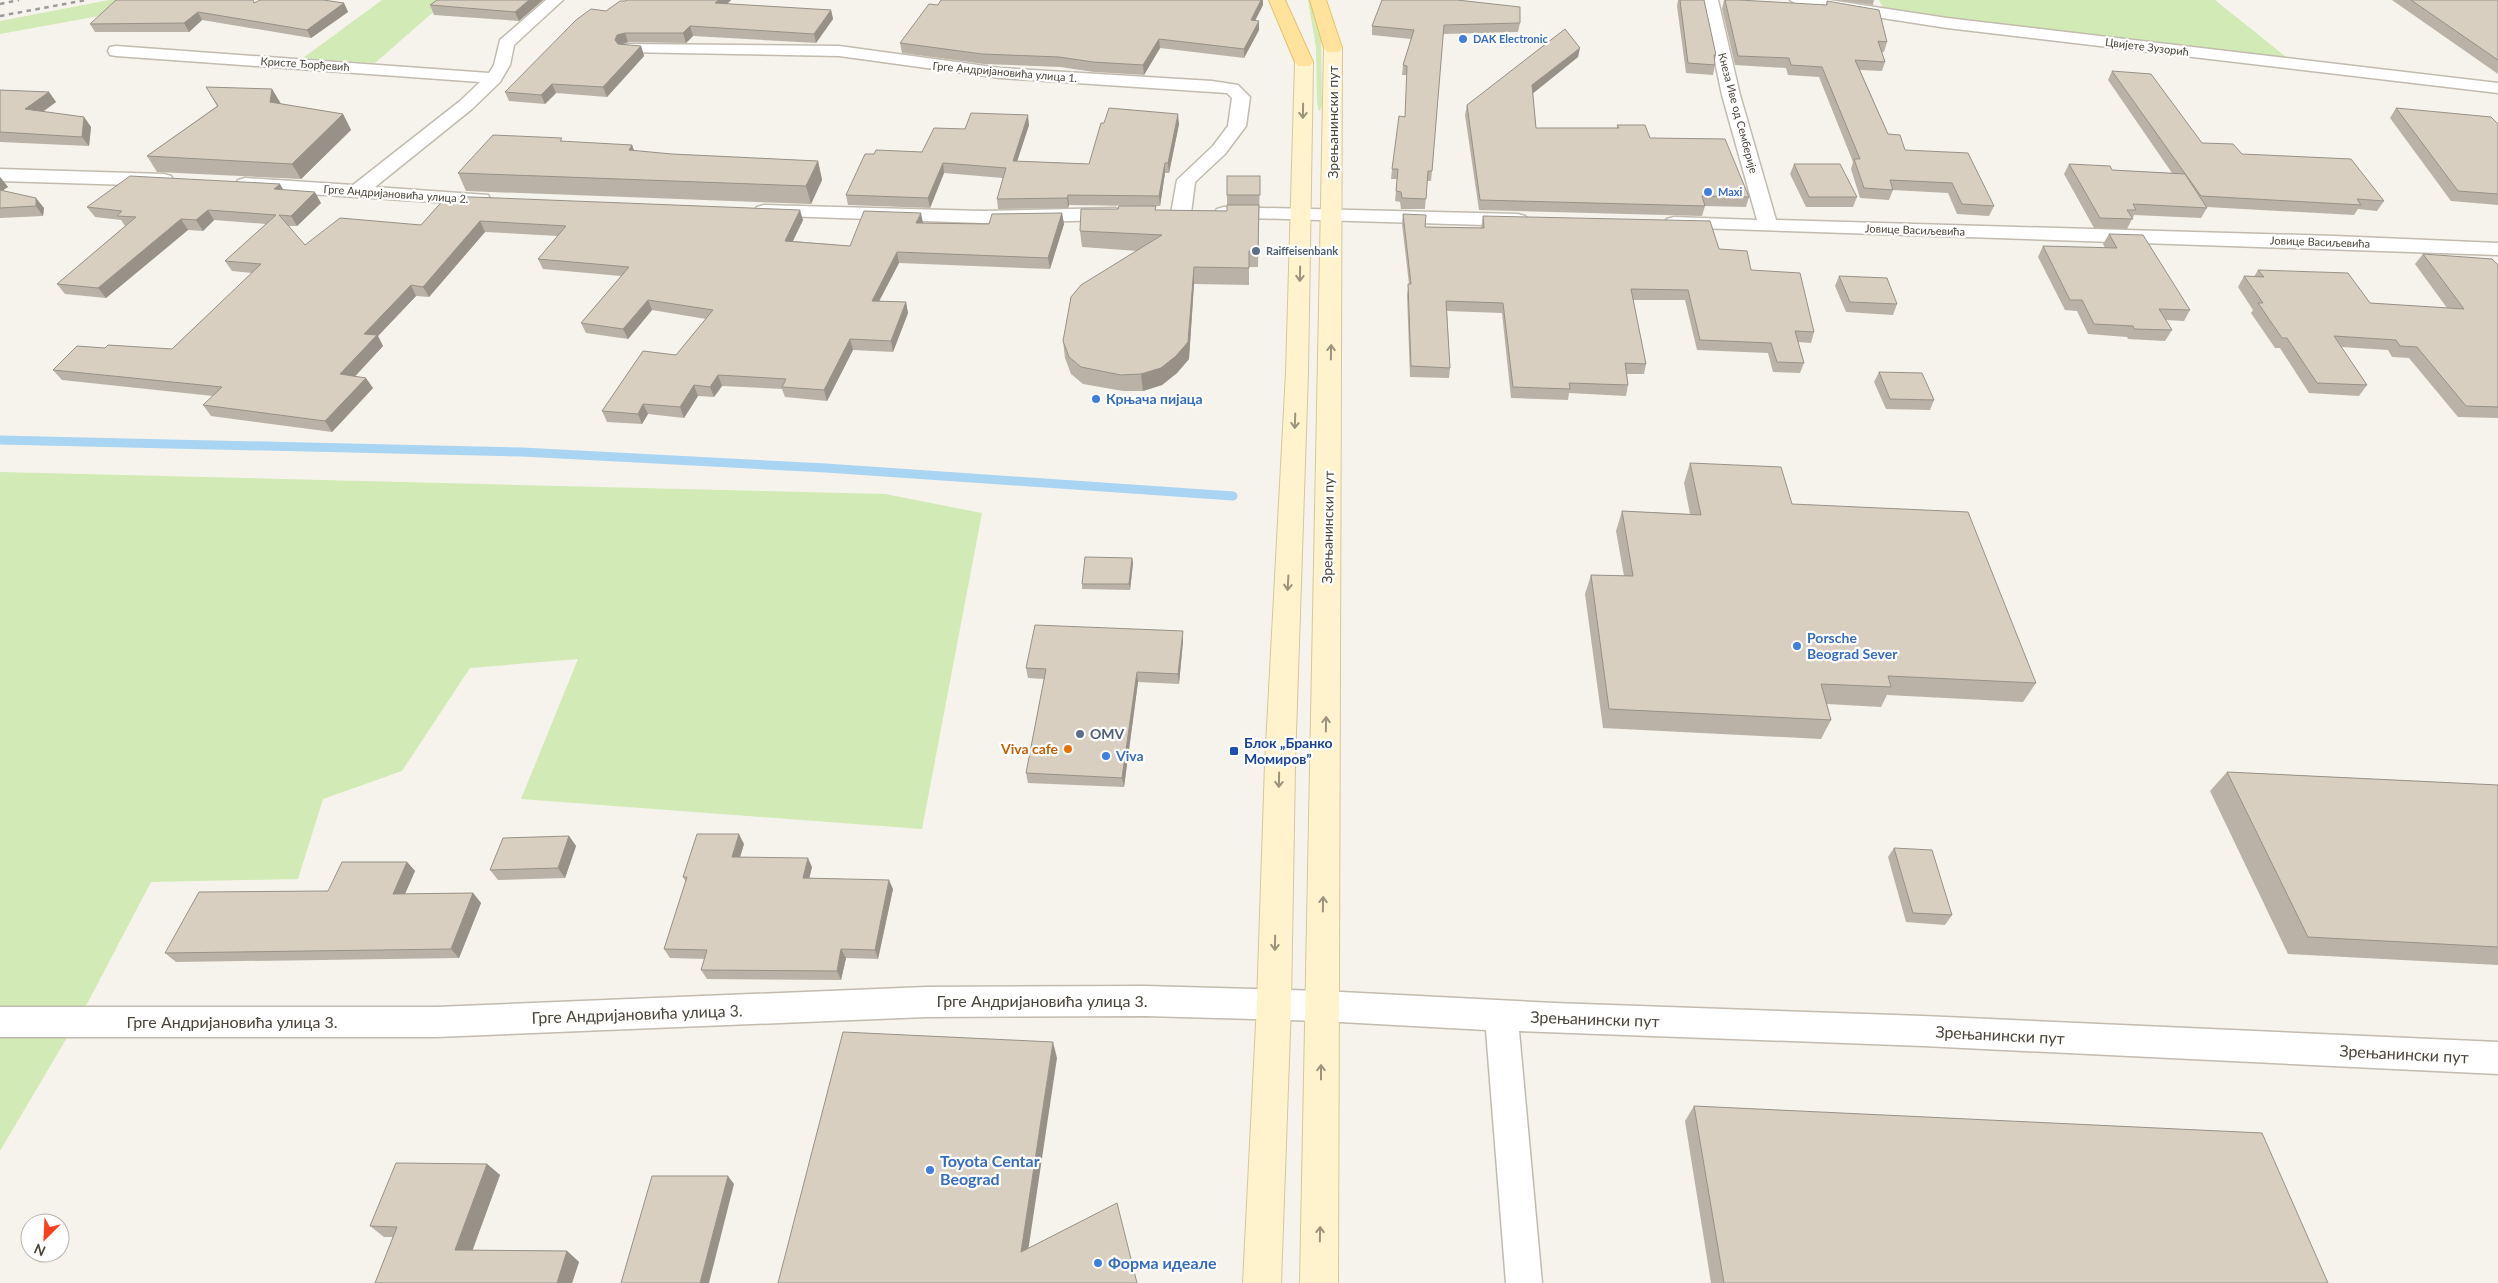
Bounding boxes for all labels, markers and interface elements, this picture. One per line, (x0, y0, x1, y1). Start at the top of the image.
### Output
place label: DAK Electronic (1473, 32, 1549, 45)
marker: DAK Electronic (1457, 33, 1469, 45)
street label: Цвијете Зузорић (2104, 35, 2190, 58)
street label: Кнеза Иве од Семберије (1716, 51, 1761, 175)
street label: Кристе Ђорђевић (260, 54, 350, 73)
street label: Грге Андријановића улица 1. (932, 59, 1078, 84)
street label: Зрењанински пут (1324, 65, 1341, 179)
one-way arrow (1299, 103, 1308, 119)
street label: Грге Андријановића улица 2. (323, 182, 469, 205)
place label: Maxi (1718, 185, 1743, 198)
marker: Maxi (1702, 186, 1714, 198)
street label: Јовице Васиљевића (1865, 221, 1965, 238)
street label: Јовице Васиљевића (2270, 233, 2370, 250)
place label: Raiffeisenbank (1266, 244, 1338, 257)
marker: Raiffeisenbank (1250, 245, 1262, 257)
one-way arrow (1295, 265, 1305, 281)
one-way arrow (1326, 345, 1336, 361)
place label: Крњача пијаца (1106, 390, 1203, 407)
marker: Крњача пијаца (1090, 393, 1102, 405)
one-way arrow (1291, 412, 1300, 428)
street label: Зрењанински пут (1318, 470, 1337, 584)
one-way arrow (1284, 575, 1293, 591)
place label: Porsche Beograd Sever (1807, 629, 1898, 662)
marker: Porsche Beograd Sever (1791, 640, 1803, 652)
one-way arrow (1321, 717, 1330, 733)
place label: OMV (1090, 725, 1125, 742)
marker: OMV (1074, 728, 1086, 740)
place label: Блок „Бранко Момиров” (1244, 734, 1333, 767)
place label: Viva cafe (1000, 740, 1059, 757)
marker: Viva cafe (1062, 743, 1074, 755)
marker: Блок „Бранко Момиров” (1228, 745, 1240, 757)
place label: Viva (1115, 747, 1144, 764)
marker: Viva (1100, 750, 1112, 762)
one-way arrow (1275, 772, 1284, 788)
one-way arrow (1318, 897, 1328, 913)
one-way arrow (1271, 934, 1280, 950)
street label: Грге Андријановића улица 3. (936, 991, 1148, 1010)
street label: Грге Андријановића улица 3. (531, 1000, 743, 1027)
street label: Зрењанински пут (1530, 1007, 1660, 1030)
street label: Грге Андријановића улица 3. (126, 1012, 338, 1031)
street label: Зрењанински пут (1935, 1022, 2065, 1047)
street label: Зрењанински пут (2339, 1041, 2469, 1066)
one-way arrow (1316, 1064, 1326, 1080)
place label: Toyota Centar Beograd (940, 1151, 1040, 1188)
marker: Toyota Centar Beograd (924, 1164, 936, 1176)
north arrow (20, 1213, 70, 1263)
one-way arrow (1315, 1227, 1325, 1243)
text: N (31, 1240, 48, 1260)
place label: Форма идеале (1108, 1253, 1217, 1272)
marker: Форма идеале (1092, 1257, 1104, 1269)

